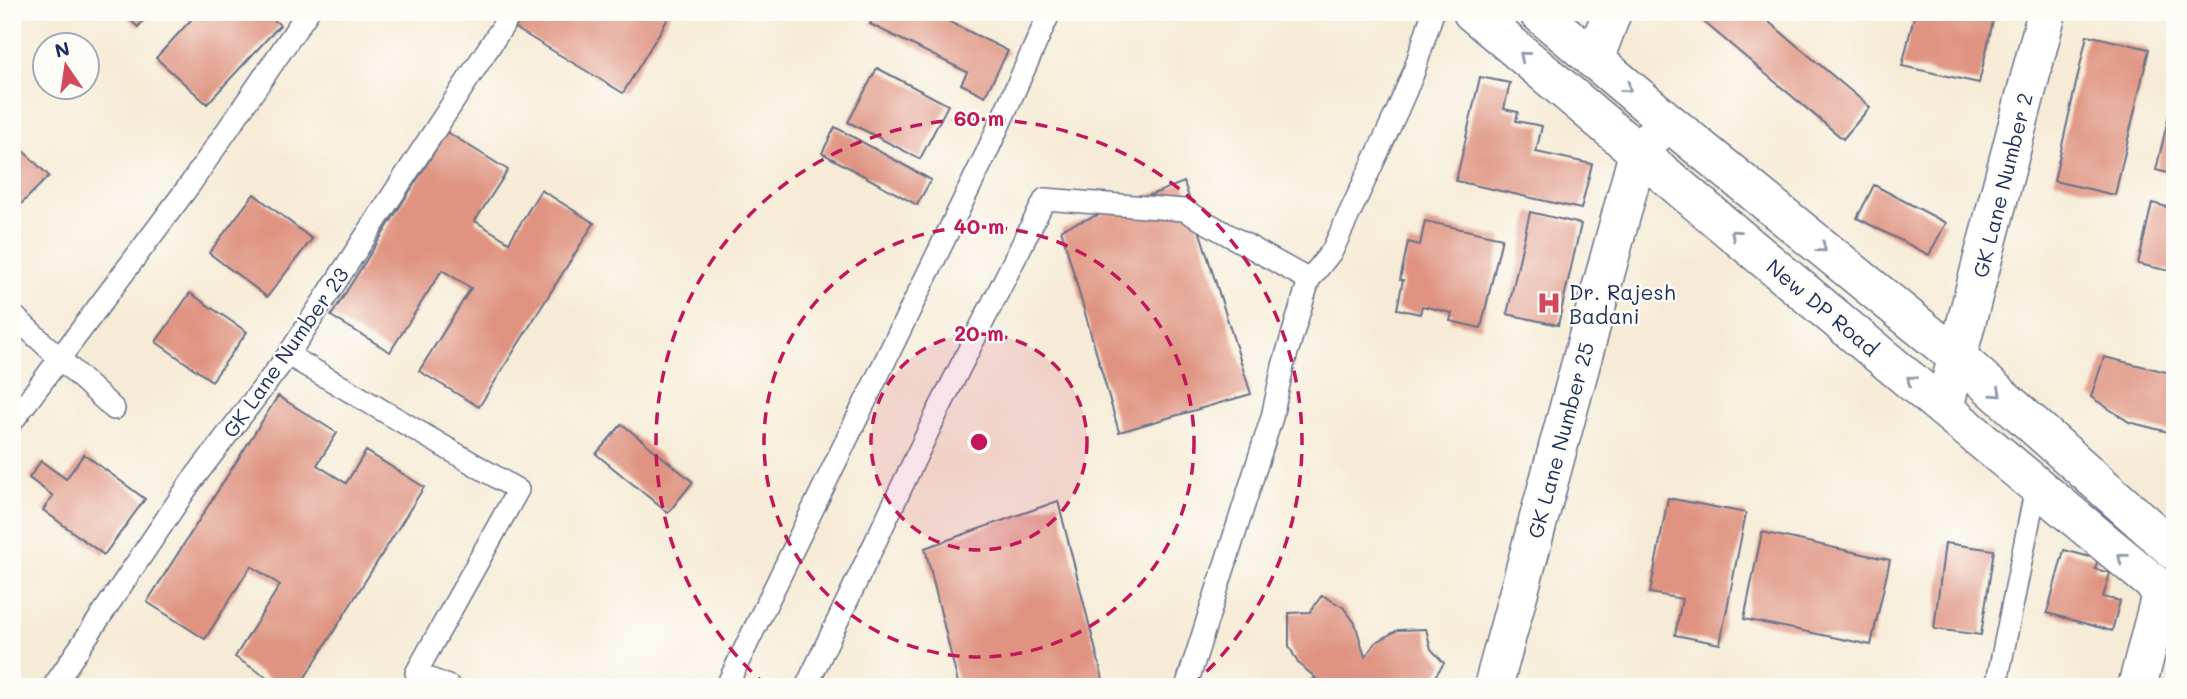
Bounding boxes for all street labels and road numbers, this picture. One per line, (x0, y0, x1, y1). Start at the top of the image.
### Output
street label: GK Lane Number 2 (1966, 90, 2038, 280)
street label: New DP Road (1762, 252, 1884, 362)
street label: GK Lane Number 23 (216, 262, 354, 442)
street label: GK Lane Number 25 (1521, 339, 1599, 541)

